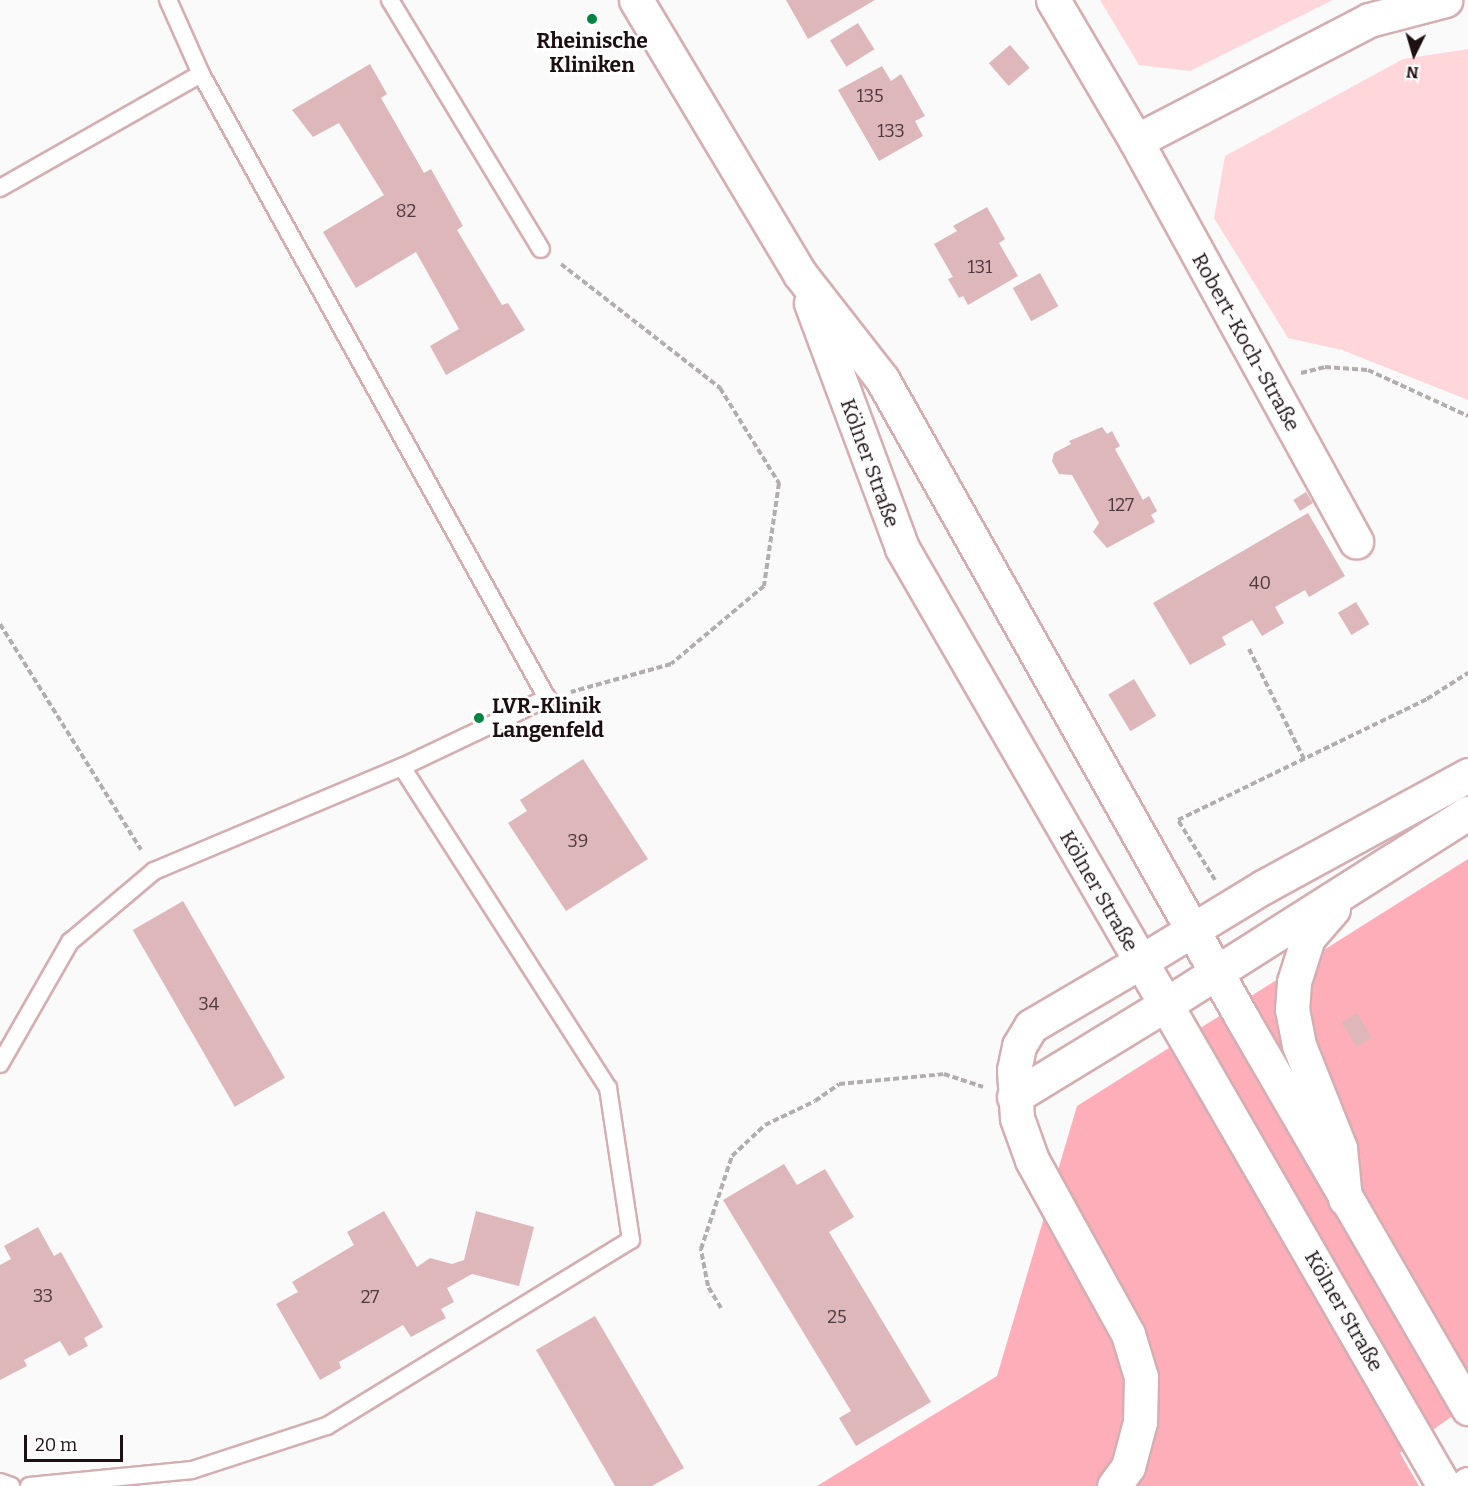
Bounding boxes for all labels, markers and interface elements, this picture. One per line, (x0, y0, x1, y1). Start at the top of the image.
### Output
marker: Rheinische Kliniken (585, 12, 599, 26)
north arrow (1384, 24, 1444, 84)
place label: Rheinische Kliniken (536, 28, 648, 78)
text: N (1405, 62, 1419, 82)
house number: 135 (856, 85, 884, 107)
house number: 133 (877, 120, 905, 142)
house number: 82 (396, 200, 416, 222)
street label: Robert-Koch-Straße (1187, 249, 1305, 435)
house number: 131 (968, 256, 992, 278)
street label: Kölner Straße (835, 395, 905, 531)
house number: 127 (1108, 494, 1134, 516)
house number: 40 (1249, 572, 1271, 594)
place label: LVR-Klinik Langenfeld (492, 693, 604, 743)
marker: LVR-Klinik Langenfeld (470, 709, 488, 727)
street label: Kölner Straße (1054, 826, 1144, 956)
house number: 39 (568, 830, 588, 852)
house number: 34 (199, 993, 219, 1015)
street label: Kölner Straße (1299, 1246, 1389, 1376)
house number: 33 (33, 1285, 53, 1307)
house number: 27 (361, 1286, 379, 1308)
house number: 25 (827, 1306, 847, 1328)
scale bar (27, 1423, 126, 1461)
text: 20 m (35, 1434, 77, 1456)

